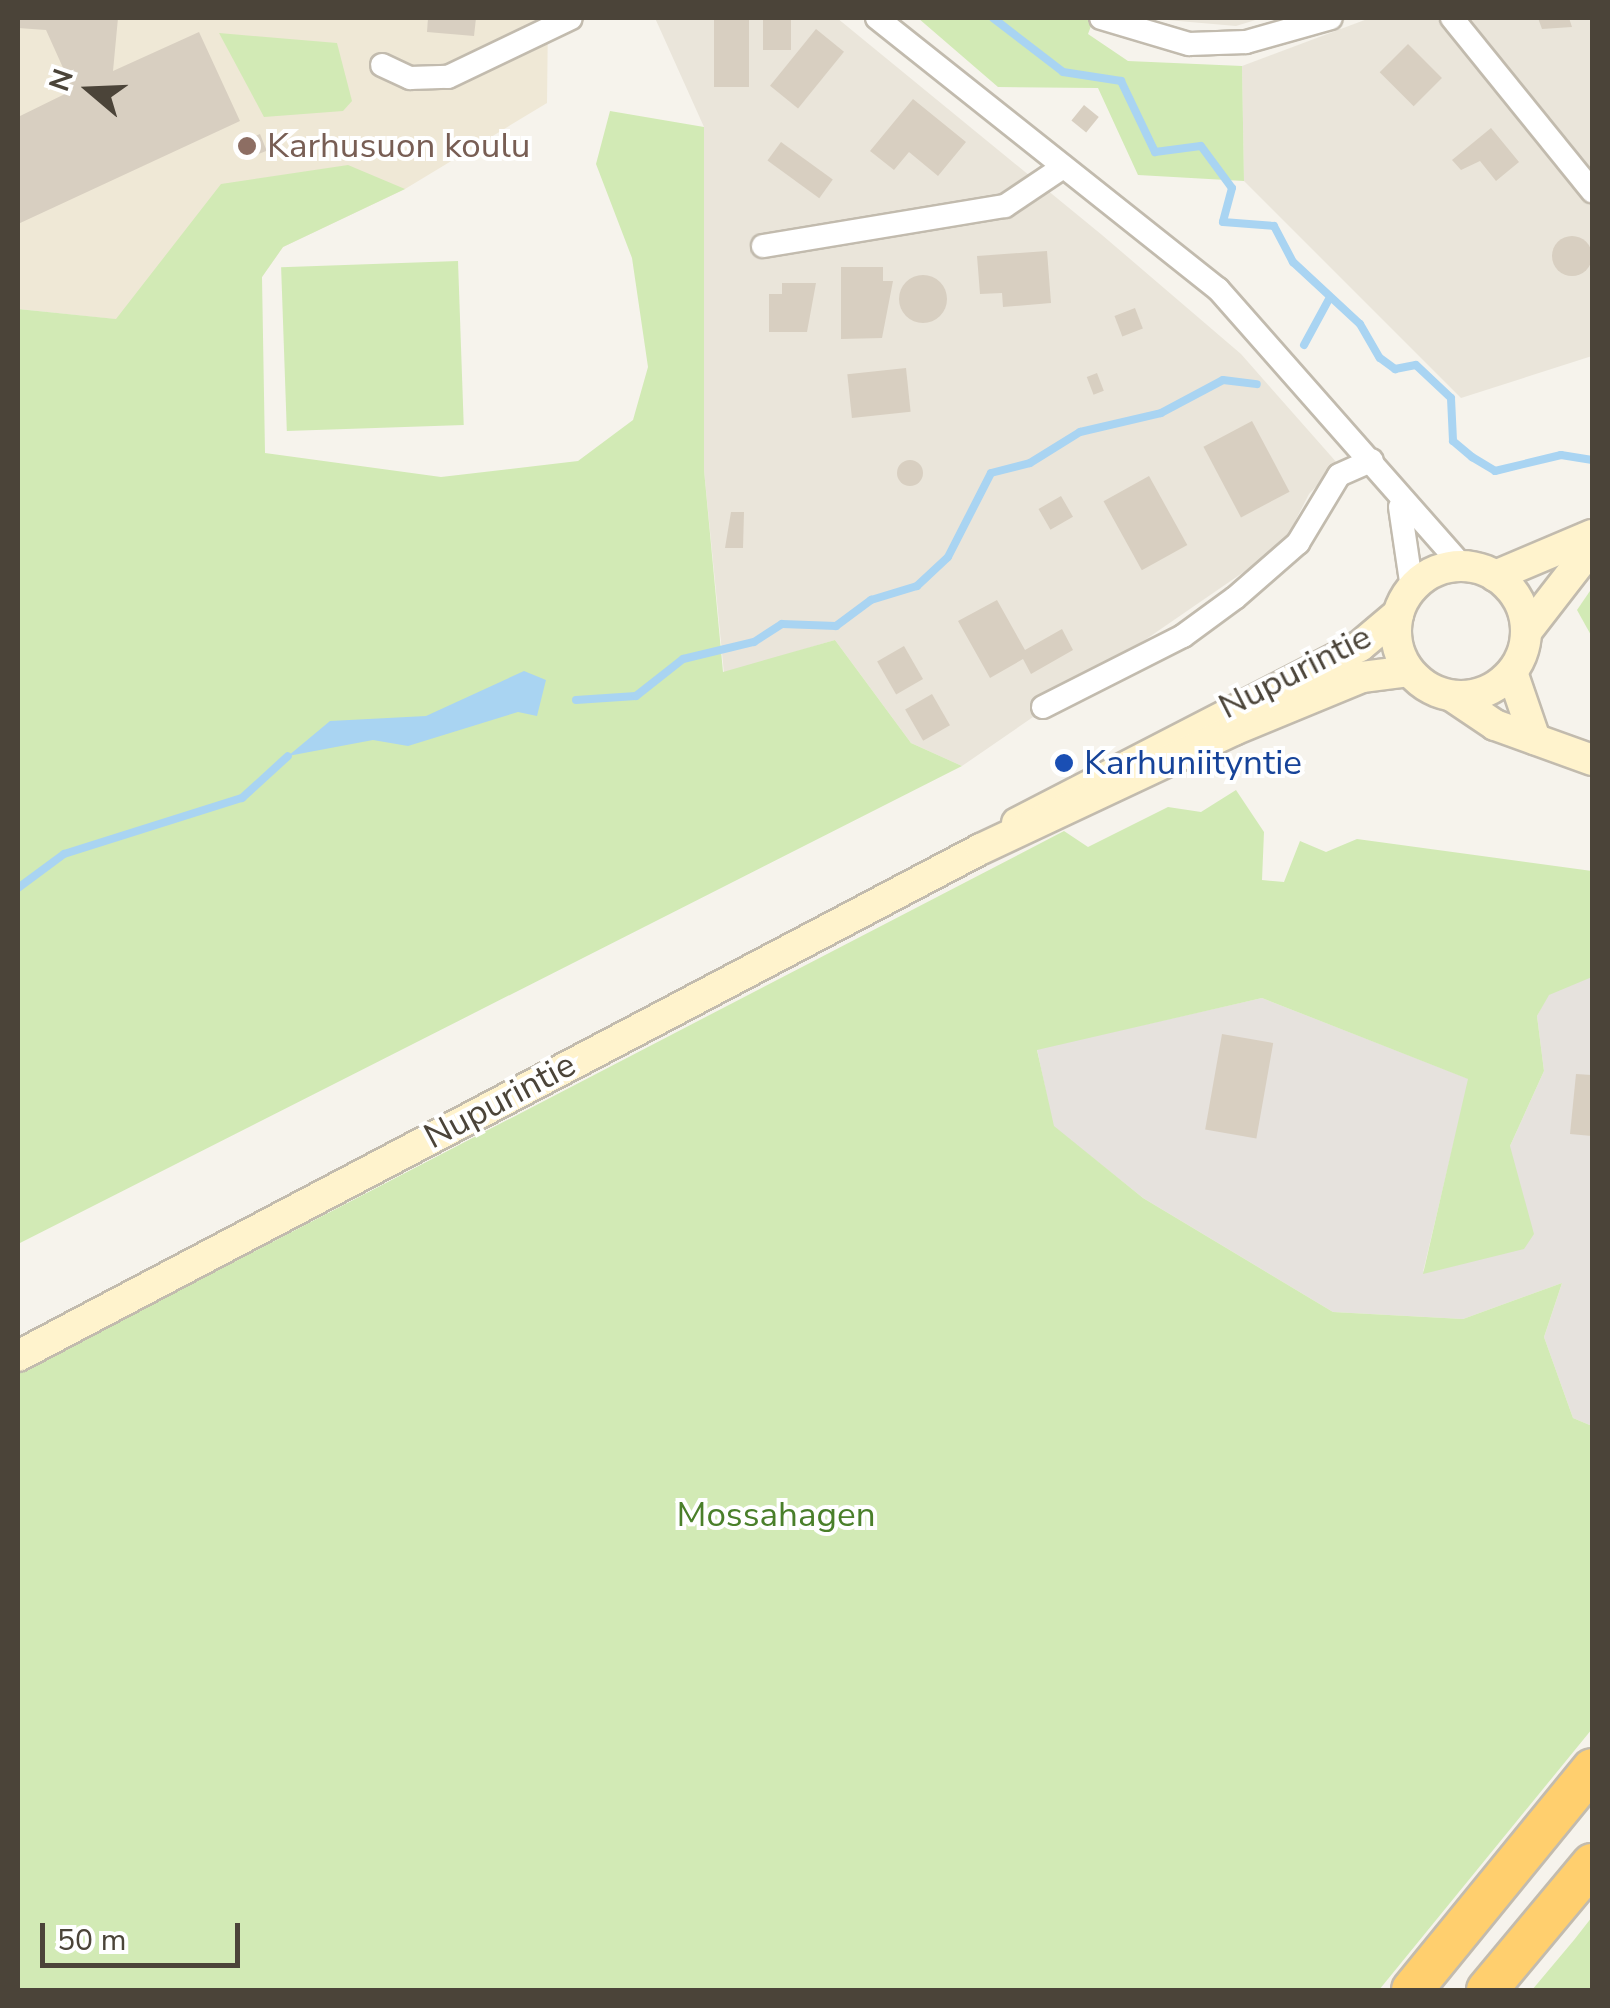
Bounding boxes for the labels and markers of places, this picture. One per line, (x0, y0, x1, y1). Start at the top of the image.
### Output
place label: Karhusuon koulu (267, 125, 530, 167)
marker: Karhusuon koulu (236, 135, 258, 157)
place label: Karhuniityntie (1084, 742, 1302, 784)
marker: Karhuniityntie (1053, 752, 1075, 774)

